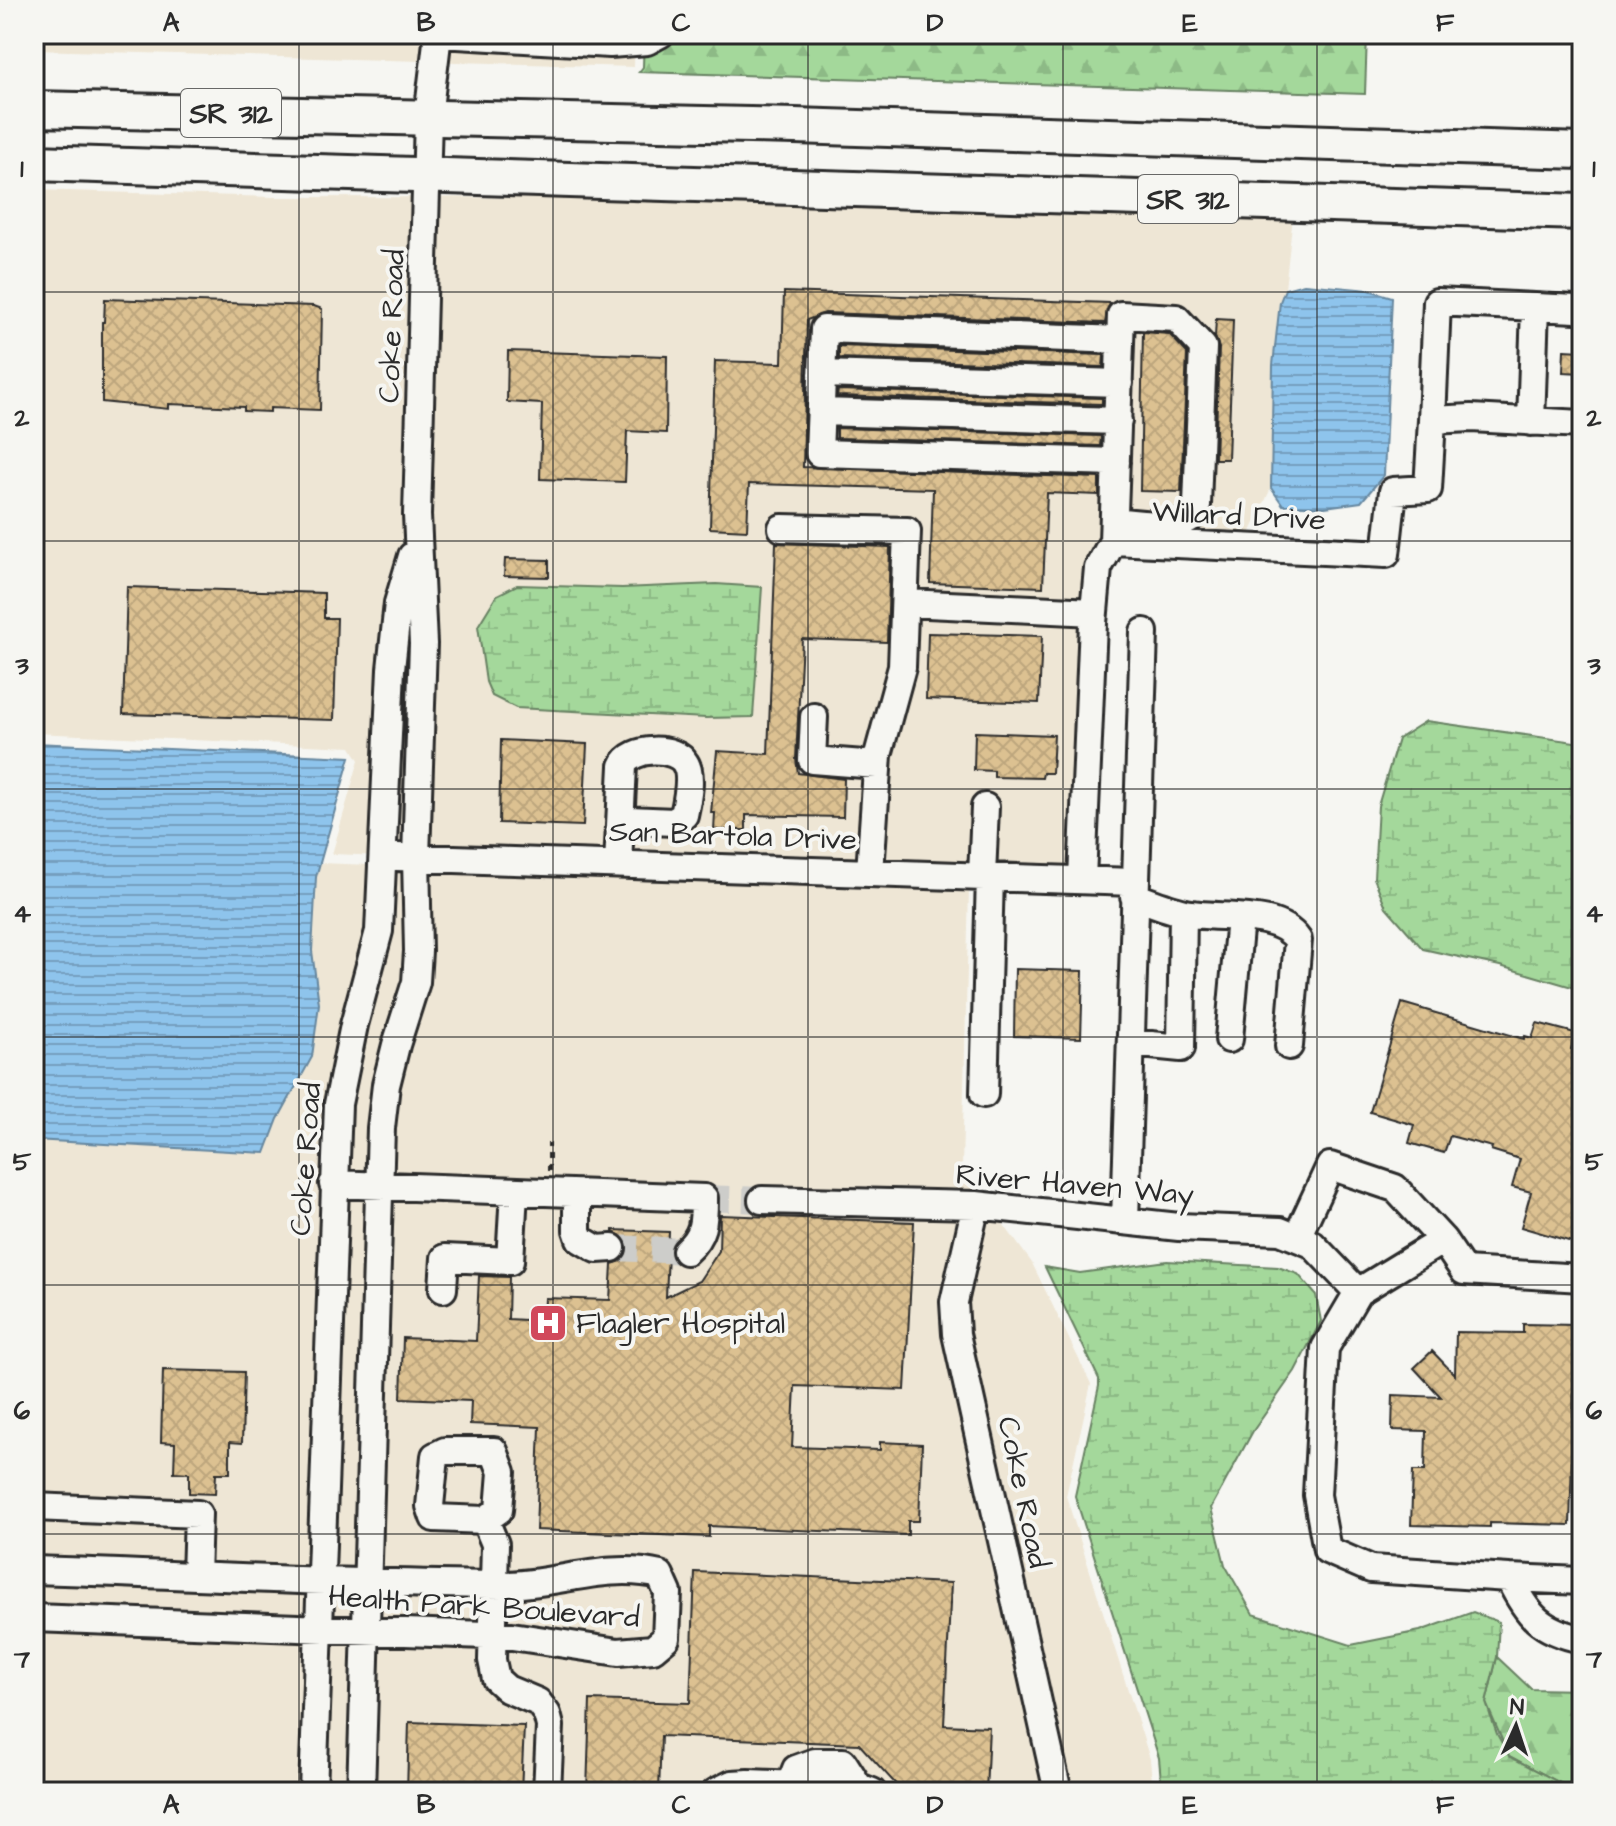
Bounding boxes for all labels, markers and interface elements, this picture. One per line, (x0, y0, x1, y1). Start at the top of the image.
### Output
text: A (163, 5, 180, 41)
text: B (417, 5, 436, 41)
text: C (672, 5, 691, 41)
text: D (927, 5, 944, 41)
text: E (1182, 5, 1198, 41)
text: F (1436, 5, 1455, 41)
road number: SR 312 (181, 89, 281, 137)
text: 1 (20, 151, 24, 187)
text: 1 (1592, 151, 1596, 187)
road number: SR 312 (1138, 175, 1238, 223)
street label: Coke Road (368, 248, 416, 404)
text: 2 (14, 400, 30, 436)
text: 2 (1586, 400, 1602, 436)
street label: Willard Drive (1151, 490, 1327, 542)
text: 3 (14, 648, 29, 684)
text: 3 (1586, 648, 1601, 684)
street label: San Bartola Drive (608, 811, 858, 861)
text: 4 (13, 896, 31, 932)
text: 4 (1585, 896, 1603, 932)
street label: Coke Road (280, 1081, 332, 1237)
text: 5 (13, 1144, 32, 1180)
text: 5 (1585, 1144, 1604, 1180)
street label: River Haven Way (954, 1154, 1196, 1217)
hospital icon: Flagler Hospital (527, 1302, 569, 1344)
place label: Flagler Hospital (576, 1303, 785, 1346)
text: 6 (14, 1393, 31, 1429)
text: 6 (1586, 1393, 1603, 1429)
street label: Coke Road (987, 1413, 1060, 1572)
street label: Health Park Boulevard (327, 1575, 641, 1639)
text: 7 (13, 1641, 30, 1677)
text: 7 (1585, 1641, 1602, 1677)
north arrow (1476, 1686, 1556, 1766)
text: N (1509, 1692, 1525, 1723)
text: A (163, 1787, 180, 1823)
text: B (417, 1787, 436, 1823)
text: C (672, 1787, 691, 1823)
text: D (927, 1787, 944, 1823)
text: E (1182, 1787, 1198, 1823)
text: F (1436, 1787, 1455, 1823)

